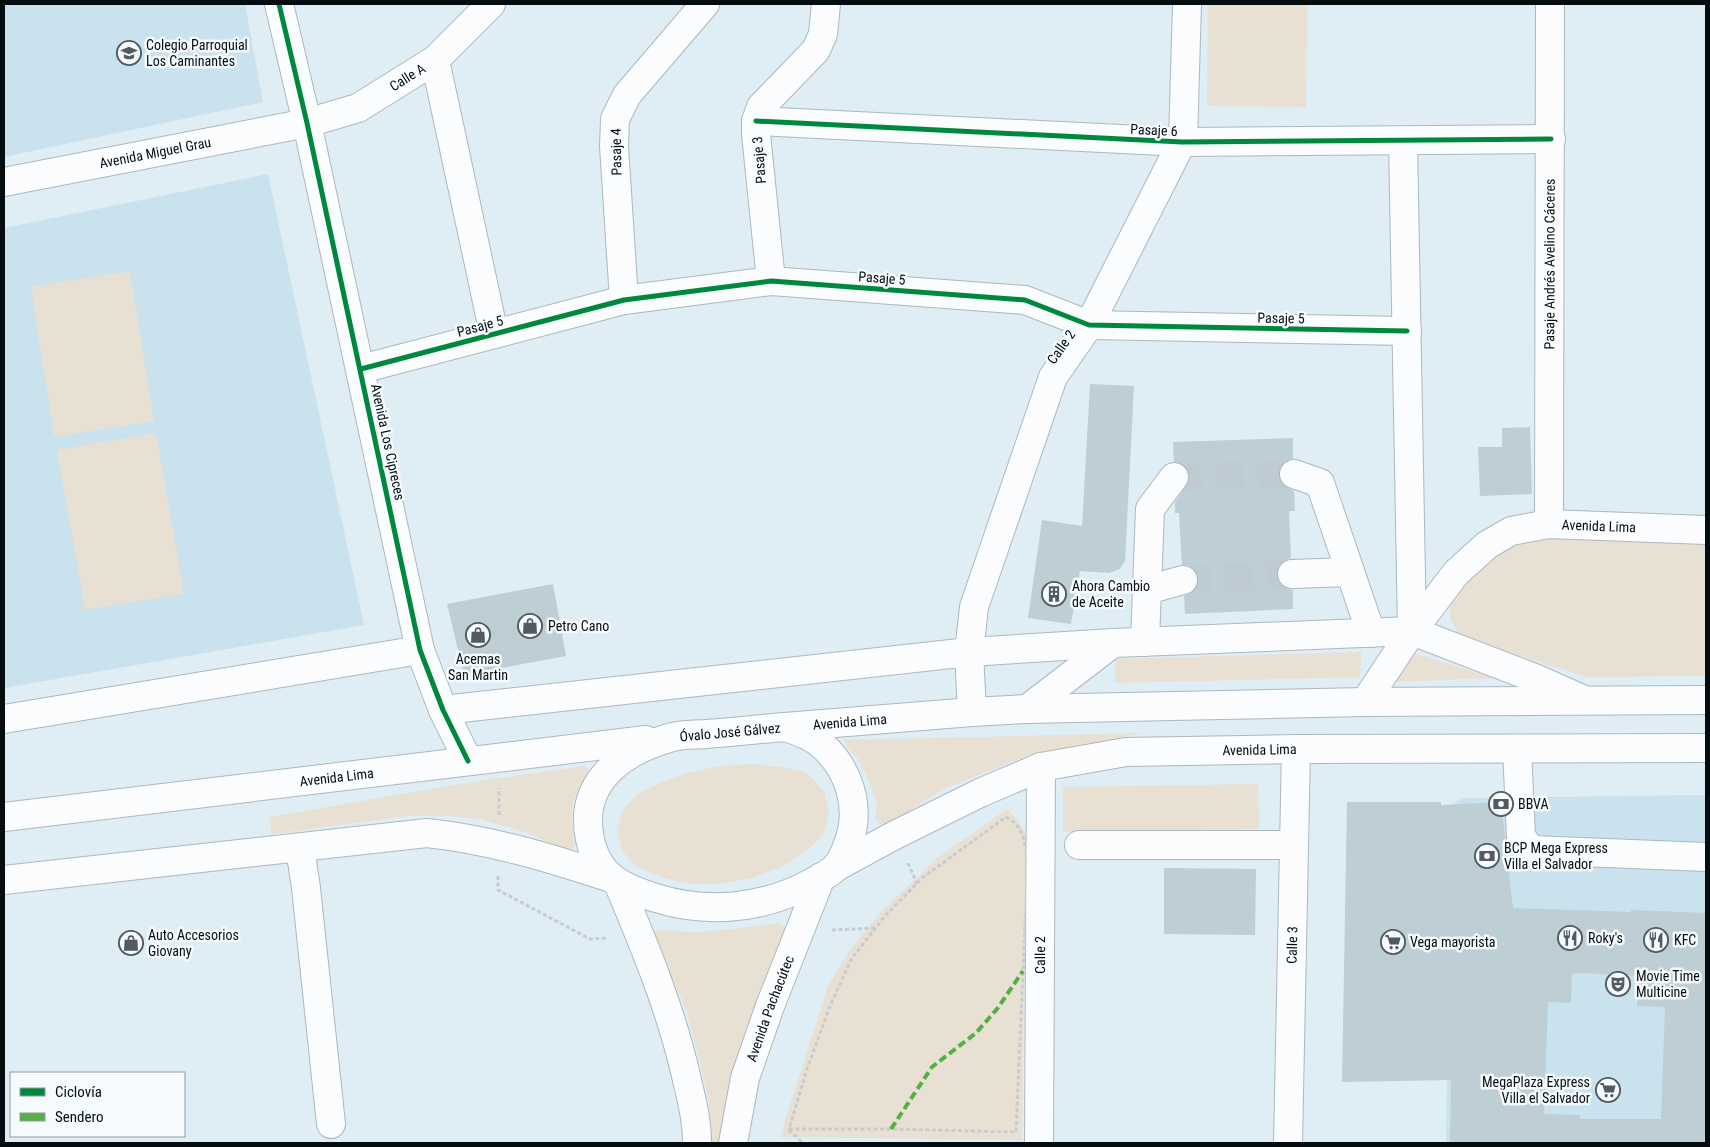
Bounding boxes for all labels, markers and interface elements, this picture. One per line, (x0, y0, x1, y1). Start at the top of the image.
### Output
place label: Colegio Parroquial Los Caminantes (146, 37, 248, 69)
school or university icon: Colegio Parroquial Los Caminantes (116, 40, 142, 66)
street label: Calle A (387, 60, 428, 94)
street label: Pasaje 6 (1130, 121, 1178, 139)
street label: Pasaje 4 (608, 128, 624, 176)
street label: Avenida Miguel Grau (98, 134, 212, 171)
street label: Pasaje 3 (749, 136, 769, 184)
street label: Pasaje Andrés Avelino Cáceres (1541, 178, 1558, 350)
street label: Pasaje 5 (858, 268, 906, 288)
street label: Pasaje 5 (1257, 310, 1305, 326)
street label: Pasaje 5 (455, 312, 505, 340)
street label: Calle 2 (1044, 327, 1078, 367)
street label: Avenida Los Cipreces (368, 382, 408, 502)
street label: Avenida Lima (1561, 516, 1636, 535)
place label: Ahora Cambio de Aceite (1072, 578, 1150, 610)
building icon: Ahora Cambio de Aceite (1041, 581, 1067, 607)
shop icon: Petro Cano (517, 613, 543, 639)
place label: Petro Cano (548, 618, 609, 634)
shop icon: Acemas San Martin (465, 622, 491, 648)
place label: Acemas San Martin (448, 651, 508, 683)
street label: Avenida Lima (812, 711, 887, 733)
street label: Óvalo José Gálvez (679, 719, 781, 744)
street label: Avenida Lima (1222, 741, 1297, 758)
street label: Avenida Lima (299, 765, 374, 789)
bank icon: BBVA (1488, 791, 1514, 817)
place label: BBVA (1518, 796, 1549, 812)
place label: BCP Mega Express Villa el Salvador (1504, 840, 1608, 872)
bank icon: BCP Mega Express Villa el Salvador (1474, 843, 1500, 869)
restaurant icon: Roky's (1557, 925, 1583, 951)
street label: Calle 3 (1284, 926, 1300, 964)
place label: Auto Accesorios Giovany (148, 927, 239, 959)
restaurant icon: KFC (1643, 927, 1669, 953)
supermarket icon: Vega mayorista (1380, 929, 1406, 955)
shop icon: Auto Accesorios Giovany (118, 930, 144, 956)
place label: Roky's (1588, 930, 1623, 946)
place label: KFC (1674, 932, 1696, 948)
place label: Vega mayorista (1410, 934, 1496, 950)
street label: Calle 2 (1032, 936, 1048, 974)
street label: Avenida Pachacútec (743, 953, 797, 1064)
place label: Movie Time Multicine (1636, 968, 1700, 1000)
theatre icon: Movie Time Multicine (1605, 971, 1631, 997)
legend (10, 1072, 185, 1137)
place label: MegaPlaza Express Villa el Salvador (1482, 1074, 1590, 1106)
supermarket icon: MegaPlaza Express Villa el Salvador (1595, 1077, 1621, 1103)
text: Ciclovía (55, 1083, 102, 1101)
text: Sendero (55, 1108, 104, 1126)

